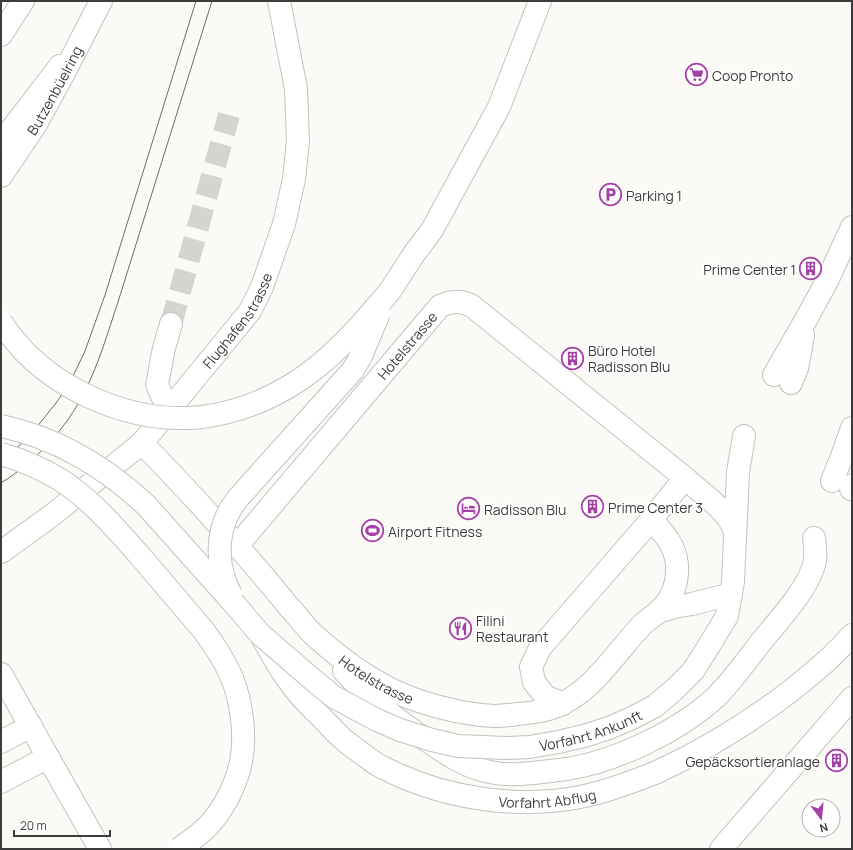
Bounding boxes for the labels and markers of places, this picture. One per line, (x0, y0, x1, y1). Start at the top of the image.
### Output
supermarket icon: Coop Pronto (684, 62, 710, 88)
place label: Coop Pronto (712, 66, 793, 85)
parking icon: Parking 1 (597, 182, 623, 208)
place label: Parking 1 (626, 186, 682, 205)
building icon: Prime Center 1 (798, 256, 824, 282)
place label: Prime Center 1 (703, 260, 796, 279)
place label: Büro Hotel Radisson Blu (588, 341, 670, 376)
building icon: Büro Hotel Radisson Blu (560, 345, 586, 371)
building icon: Prime Center 3 (579, 494, 605, 520)
hotel icon: Radisson Blu (456, 496, 482, 522)
place label: Prime Center 3 (608, 498, 703, 517)
place label: Radisson Blu (484, 500, 566, 519)
sports icon: Airport Fitness (359, 518, 385, 544)
place label: Airport Fitness (388, 522, 482, 541)
place label: Filini Restaurant (476, 611, 549, 646)
restaurant icon: Filini Restaurant (448, 615, 474, 641)
building icon: Gepäcksortieranlage (823, 748, 849, 774)
place label: Gepäcksortieranlage (685, 752, 820, 771)

